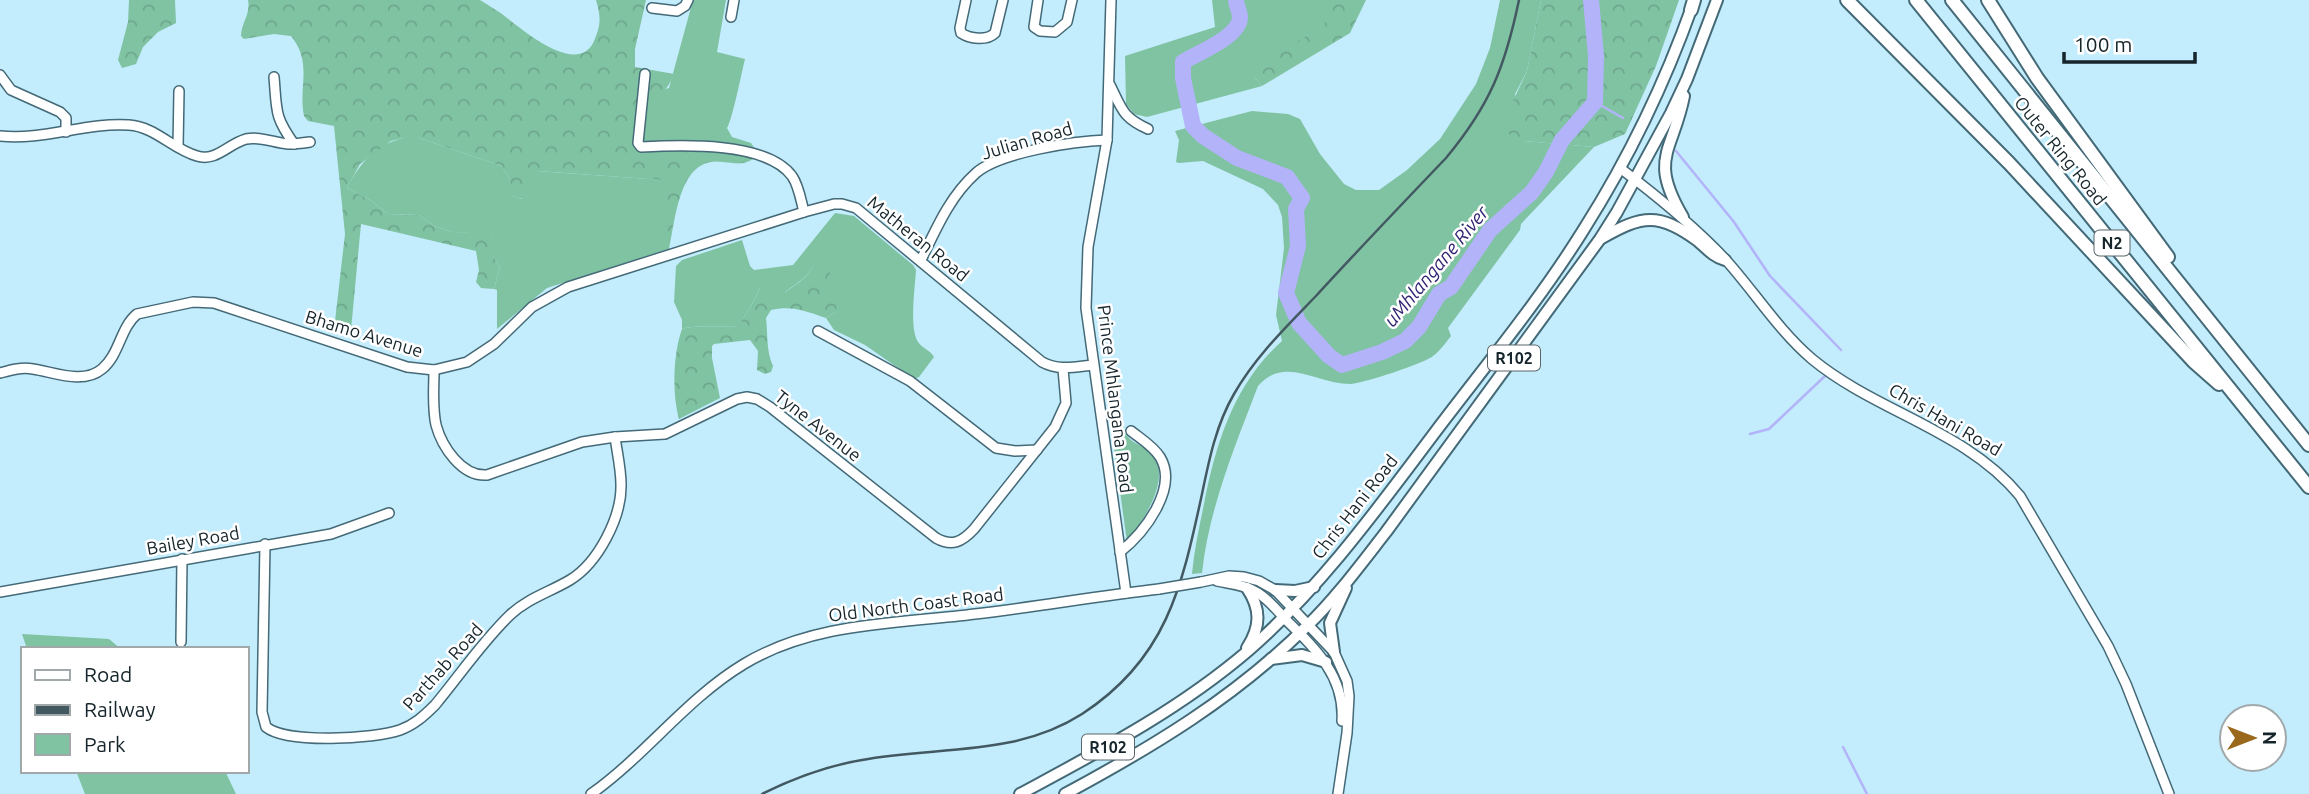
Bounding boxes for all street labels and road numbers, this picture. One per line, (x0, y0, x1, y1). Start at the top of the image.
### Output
street label: Outer Ring Road (2011, 92, 2111, 209)
street label: Julian Road (979, 118, 1074, 163)
street label: Matheran Road (864, 191, 973, 285)
road number: N2 (2094, 230, 2130, 256)
street label: Prince Mhlangana Road (1095, 304, 1137, 494)
street label: Bhamo Avenue (303, 306, 425, 360)
road number: R102 (1488, 346, 1540, 370)
street label: Chris Hani Road (1886, 379, 2005, 459)
street label: Tyne Avenue (772, 386, 865, 465)
street label: Chris Hani Road (1307, 450, 1401, 562)
street label: Bailey Road (145, 522, 241, 558)
street label: Old North Coast Road (827, 583, 1005, 625)
street label: Parthab Road (398, 619, 486, 714)
road number: R102 (1082, 734, 1134, 760)

